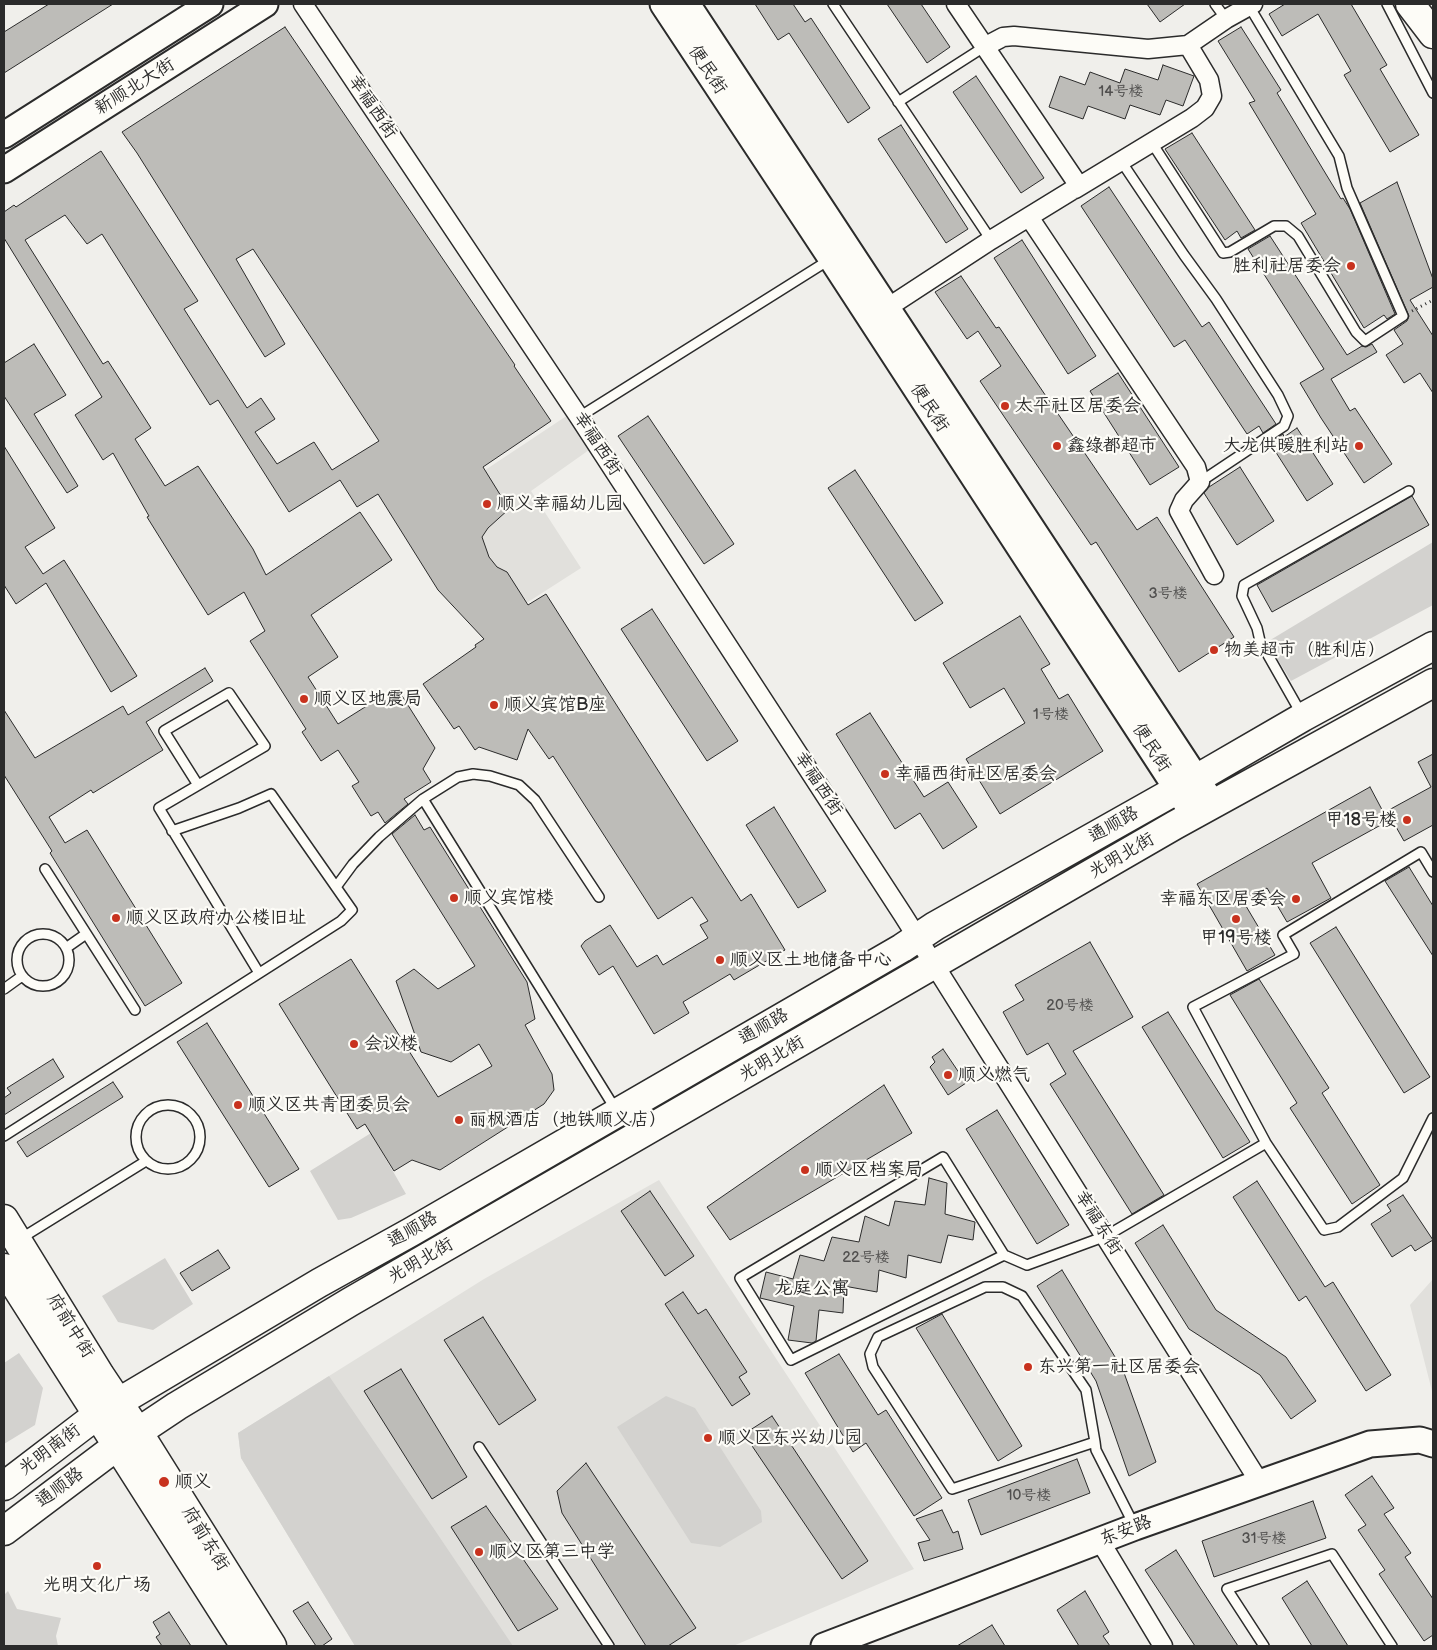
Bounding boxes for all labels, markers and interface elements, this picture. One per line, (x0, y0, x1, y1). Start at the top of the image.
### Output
street label: 便民街 (683, 41, 731, 99)
street label: 新顺北大街 (91, 54, 179, 120)
street label: 幸福西街 (343, 71, 401, 143)
house number: 14号楼 (1099, 83, 1143, 101)
place label: 胜利社居委会 (1233, 255, 1341, 277)
marker: 胜利社居委会 (1345, 260, 1357, 272)
street label: 便民街 (905, 379, 953, 437)
place label: 太平社区居委会 (1015, 395, 1141, 417)
marker: 太平社区居委会 (999, 400, 1011, 412)
street label: 幸福西街 (568, 408, 626, 480)
place label: 鑫绿都超市 (1067, 435, 1157, 457)
place label: 大龙供暖胜利站 (1223, 435, 1349, 457)
marker: 鑫绿都超市 (1051, 440, 1063, 452)
marker: 大龙供暖胜利站 (1353, 440, 1365, 452)
place label: 顺义幸福幼儿园 (497, 493, 623, 515)
marker: 顺义幸福幼儿园 (481, 498, 493, 510)
house number: 3号楼 (1148, 585, 1188, 603)
place label: 物美超市（胜利店） (1224, 639, 1386, 661)
marker: 物美超市（胜利店） (1208, 644, 1220, 656)
place label: 顺义区地震局 (314, 688, 422, 710)
marker: 顺义区地震局 (298, 693, 310, 705)
place label: 顺义宾馆B座 (504, 694, 606, 716)
marker: 顺义宾馆B座 (488, 699, 500, 711)
house number: 1号楼 (1033, 706, 1069, 724)
street label: 便民街 (1127, 719, 1175, 777)
street label: 幸福西街 (789, 748, 847, 820)
place label: 幸福西街社区居委会 (895, 763, 1057, 785)
marker: 幸福西街社区居委会 (879, 768, 891, 780)
street label: 通顺路 (1085, 802, 1143, 848)
place label: 甲18号楼 (1326, 809, 1397, 831)
marker: 甲18号楼 (1401, 814, 1413, 826)
street label: 光明北街 (1085, 829, 1159, 883)
place label: 顺义宾馆楼 (464, 887, 554, 909)
place label: 幸福东区居委会 (1160, 888, 1286, 910)
marker: 顺义宾馆楼 (448, 892, 460, 904)
marker: 幸福东区居委会 (1290, 893, 1302, 905)
place label: 顺义区政府办公楼旧址 (126, 907, 306, 929)
marker: 顺义区政府办公楼旧址 (110, 912, 122, 924)
marker: 甲19号楼 (1230, 913, 1242, 925)
place label: 甲19号楼 (1200, 927, 1272, 949)
place label: 顺义区土地储备中心 (730, 949, 892, 971)
marker: 顺义区土地储备中心 (714, 954, 726, 966)
house number: 20号楼 (1046, 997, 1094, 1015)
street label: 通顺路 (735, 1004, 793, 1050)
street label: 光明北街 (735, 1032, 809, 1086)
place label: 会议楼 (364, 1033, 418, 1055)
marker: 会议楼 (348, 1038, 360, 1050)
place label: 顺义燃气 (958, 1064, 1030, 1086)
marker: 顺义燃气 (942, 1069, 954, 1081)
place label: 顺义区共青团委员会 (248, 1094, 410, 1116)
marker: 顺义区共青团委员会 (232, 1099, 244, 1111)
place label: 丽枫酒店（地铁顺义店） (469, 1109, 667, 1131)
marker: 丽枫酒店（地铁顺义店） (453, 1114, 465, 1126)
place label: 顺义区档案局 (815, 1159, 923, 1181)
marker: 顺义区档案局 (799, 1164, 811, 1176)
street label: 幸福东街 (1070, 1187, 1126, 1259)
street label: 通顺路 (384, 1207, 442, 1253)
street label: 光明北街 (384, 1234, 458, 1288)
house number: 22号楼 (842, 1249, 890, 1267)
district label: 龙庭公寓 (774, 1278, 850, 1300)
street label: 府前中街 (42, 1290, 98, 1362)
place label: 东兴第一社区居委会 (1038, 1356, 1200, 1378)
marker: 东兴第一社区居委会 (1022, 1361, 1034, 1373)
street label: 光明南街 (15, 1420, 85, 1480)
place label: 顺义区东兴幼儿园 (718, 1427, 862, 1449)
marker: 顺义区东兴幼儿园 (702, 1432, 714, 1444)
street label: 通顺路 (32, 1463, 88, 1513)
place label: 顺义 (175, 1471, 211, 1493)
marker: 顺义 (157, 1475, 171, 1489)
house number: 10号楼 (1007, 1487, 1051, 1505)
street label: 府前东街 (177, 1503, 233, 1575)
street label: 东安路 (1097, 1511, 1155, 1551)
house number: 31号楼 (1241, 1530, 1287, 1548)
place label: 顺义区第三中学 (489, 1541, 615, 1563)
marker: 顺义区第三中学 (473, 1546, 485, 1558)
marker: 光明文化广场 (91, 1560, 103, 1572)
place label: 光明文化广场 (43, 1574, 151, 1596)

